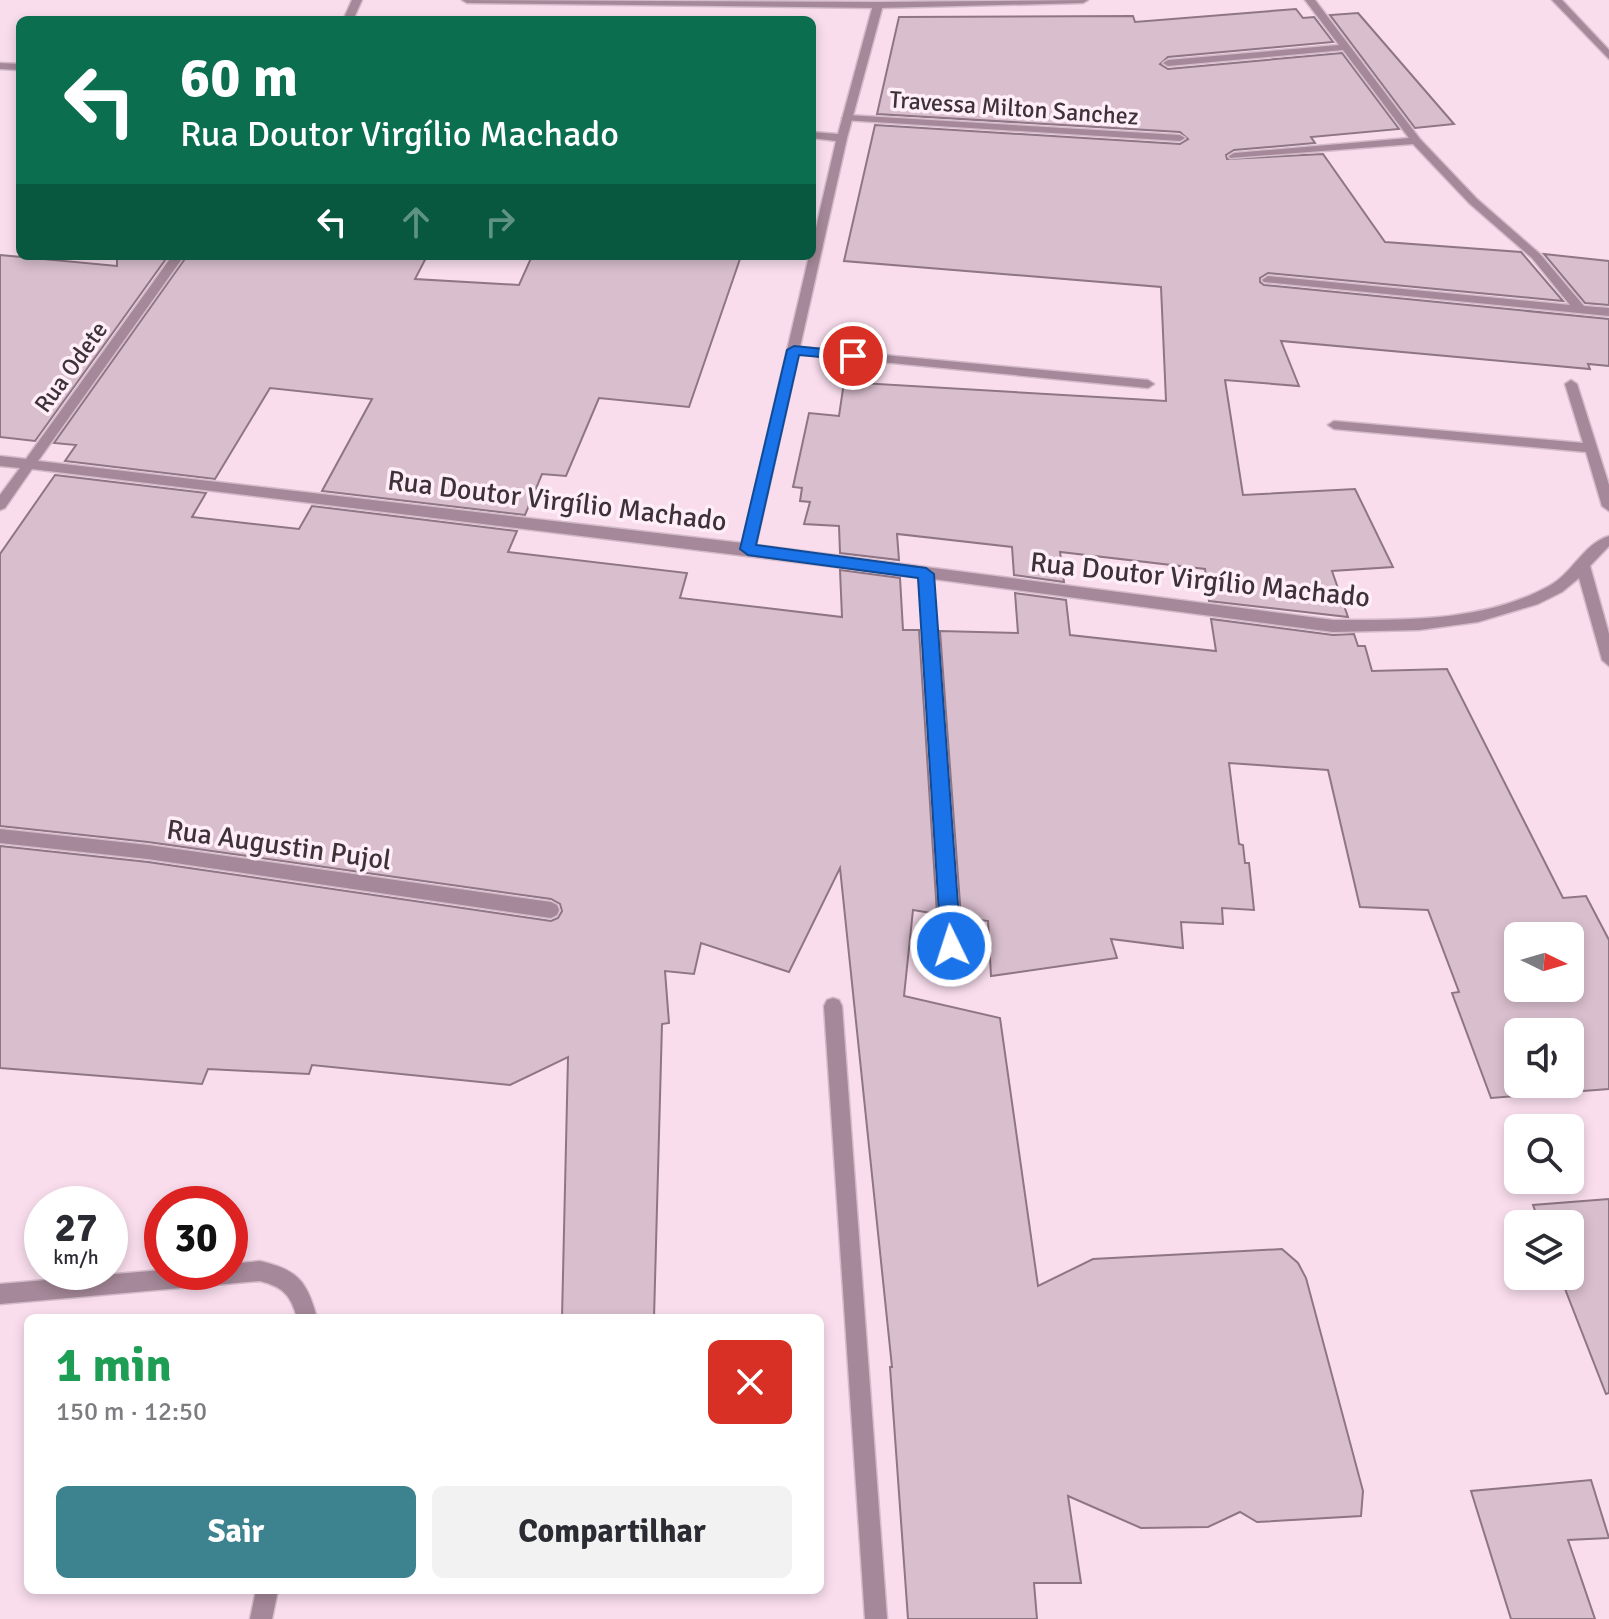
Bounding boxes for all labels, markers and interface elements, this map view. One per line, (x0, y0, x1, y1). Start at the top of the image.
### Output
text: 60 m (180, 43, 298, 112)
icon: left (48, 48, 152, 152)
street label: Travessa Milton Sanchez (889, 84, 1139, 132)
text: Rua Doutor Virgílio Machado (180, 112, 619, 157)
icon: left (310, 200, 354, 244)
icon: ahead (394, 200, 438, 244)
icon: right (478, 200, 522, 244)
street label: Rua Odete (28, 316, 114, 418)
pin (819, 322, 887, 390)
icon: arrive (831, 334, 875, 378)
street label: Rua Doutor Virgílio Machado (385, 463, 729, 539)
street label: Rua Doutor Virgílio Machado (1028, 545, 1372, 615)
street label: Rua Augustin Pujol (164, 812, 394, 878)
position arrow (909, 904, 993, 988)
north arrow (1504, 922, 1584, 1002)
map controls (1504, 922, 1584, 1290)
button: sound (1504, 1018, 1584, 1098)
button: search (1504, 1114, 1584, 1194)
speed limit sign: 30 (144, 1186, 248, 1290)
text: 27 (54, 1203, 98, 1253)
button: layers (1504, 1210, 1584, 1290)
text: km/h (53, 1245, 99, 1270)
text: 1 min (56, 1336, 172, 1395)
button: close (708, 1340, 792, 1424)
text: 150 m · 12:50 (56, 1396, 207, 1428)
button: Sair (56, 1486, 416, 1578)
button: Compartilhar (432, 1486, 792, 1578)

